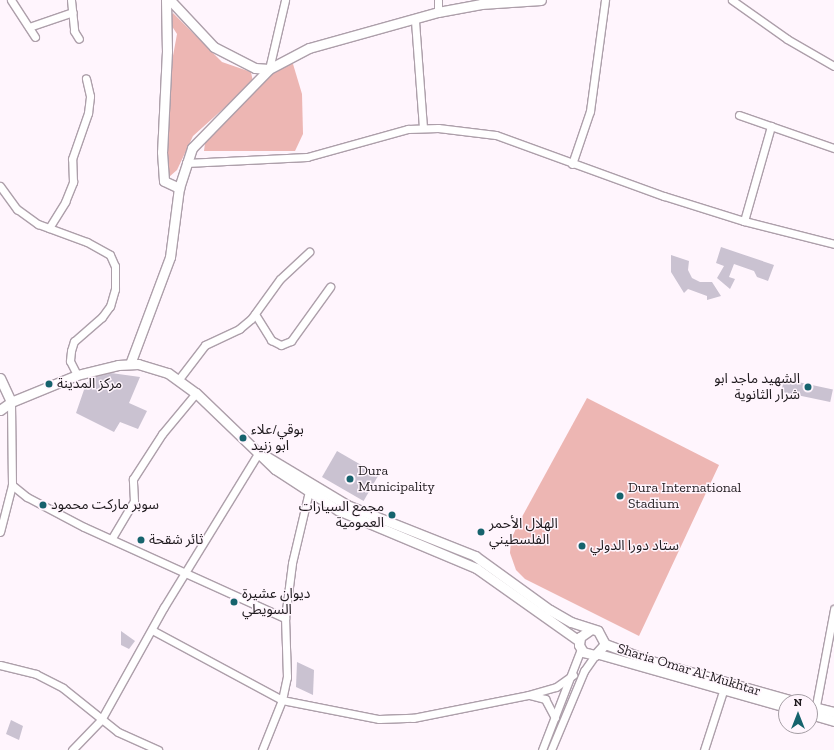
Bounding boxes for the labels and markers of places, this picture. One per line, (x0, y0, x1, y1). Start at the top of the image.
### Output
place label: الشهيد ماجد ابو شرار الثانوية (714, 371, 800, 404)
place label: مركز المدينة (57, 376, 122, 392)
marker: مركز المدينة (44, 379, 54, 389)
marker: الشهيد ماجد ابو شرار الثانوية (803, 382, 813, 392)
place label: بوقي/علاء ابو زنيد (251, 422, 304, 454)
marker: بوقي/علاء ابو زنيد (238, 433, 248, 443)
place label: Dura Municipality (358, 463, 435, 496)
marker: Dura Municipality (345, 474, 355, 484)
place label: Dura International Stadium (628, 480, 741, 512)
marker: Dura International Stadium (615, 491, 625, 501)
place label: سوبر ماركت محمود (51, 497, 159, 513)
place label: مجمع السيارات العمومية (299, 499, 384, 532)
marker: سوبر ماركت محمود (38, 500, 48, 510)
marker: مجمع السيارات العمومية (387, 510, 397, 520)
place label: الهلال الأحمر الفلسطيني (489, 516, 558, 548)
marker: الهلال الأحمر الفلسطيني (476, 527, 486, 537)
place label: ثائر شقحة (149, 532, 203, 548)
marker: ثائر شقحة (136, 535, 146, 545)
place label: ستاد دورا الدولي (590, 538, 679, 554)
marker: ستاد دورا الدولي (577, 541, 587, 551)
place label: ديوان عشيرة السويطي (242, 586, 310, 618)
marker: ديوان عشيرة السويطي (229, 597, 239, 607)

